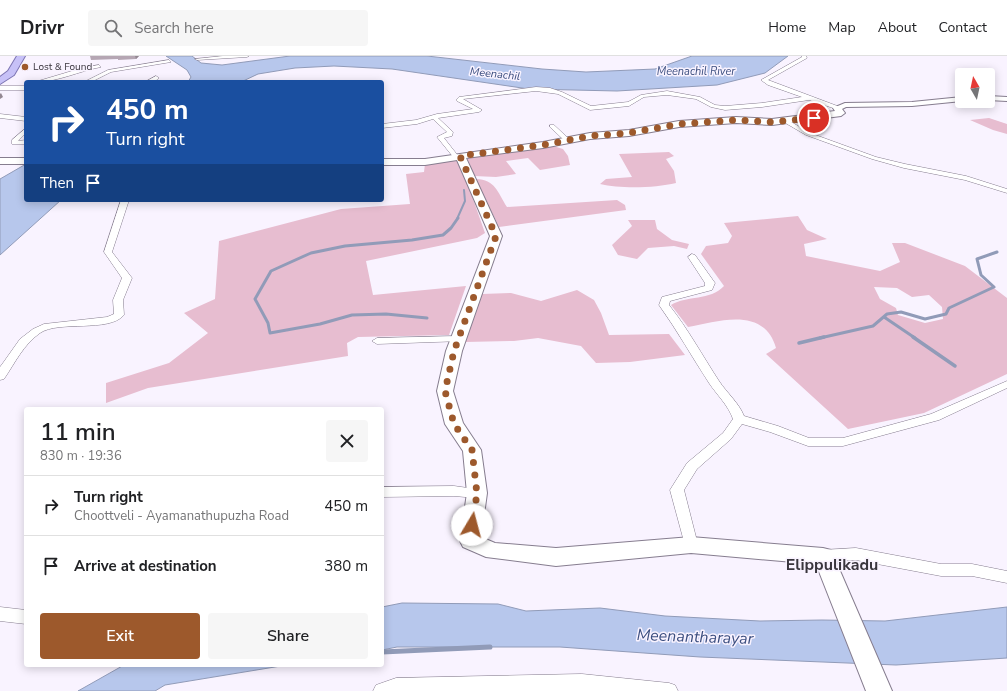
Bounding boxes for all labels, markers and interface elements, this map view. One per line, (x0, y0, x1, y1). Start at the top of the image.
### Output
search box (88, 10, 368, 46)
text: Drivr (20, 15, 64, 41)
icon: search (102, 17, 124, 39)
text: Search here (134, 18, 214, 38)
text: Home (768, 18, 806, 37)
text: Map (828, 18, 856, 37)
text: About (878, 18, 917, 37)
text: Contact (939, 18, 987, 37)
place label: Lost & Found (33, 60, 92, 74)
marker: Lost & Found (20, 62, 30, 72)
water label: Meenachil (469, 64, 521, 84)
water label: Meenachil River (657, 64, 736, 79)
north arrow (955, 68, 995, 108)
map controls (955, 68, 995, 108)
text: 450 m (106, 91, 189, 129)
icon: right (40, 96, 92, 148)
pin (797, 101, 831, 135)
icon: arrive (803, 107, 825, 129)
text: Turn right (106, 127, 185, 151)
icon: arrive (82, 172, 104, 194)
text: Then (40, 173, 74, 193)
text: 11 min (40, 416, 116, 448)
button: close (326, 420, 368, 462)
text: 830 m · 19:36 (40, 447, 122, 465)
text: Turn right (74, 487, 143, 507)
icon: right (40, 495, 62, 517)
text: 450 m (324, 496, 368, 516)
position arrow (451, 504, 493, 546)
text: Choottveli - Ayamanathupuzha Road (74, 507, 289, 525)
district label: Elippulikadu (786, 554, 878, 576)
icon: arrive (40, 555, 62, 577)
text: Arrive at destination (74, 556, 217, 576)
text: 380 m (324, 556, 368, 576)
button: Exit (40, 613, 200, 659)
button: Share (208, 613, 368, 659)
water label: Meenantharayar (636, 624, 755, 650)

